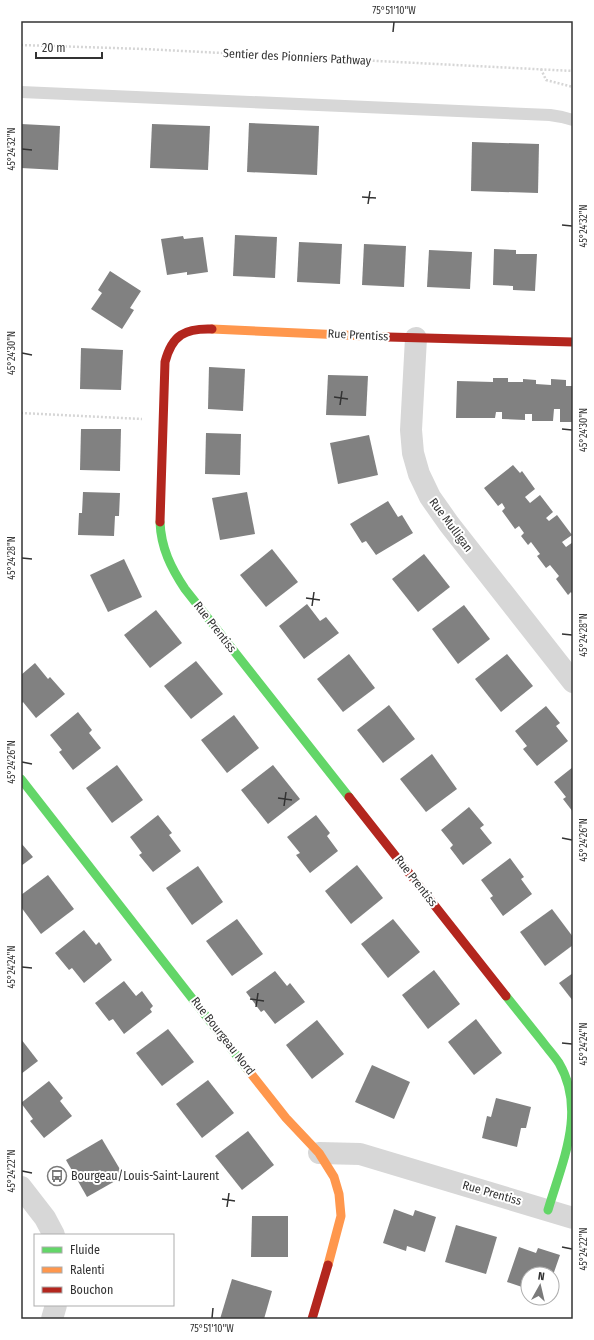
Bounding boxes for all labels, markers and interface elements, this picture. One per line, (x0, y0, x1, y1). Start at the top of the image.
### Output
text: 75°51'10"W (372, 5, 416, 17)
scale bar (36, 34, 102, 60)
text: 20 m (42, 41, 66, 55)
street label: Sentier des Pionniers Pathway (223, 46, 372, 68)
text: 45°24'32"N (6, 127, 18, 171)
text: 45°24'32"N (578, 204, 590, 248)
street label: Rue Prentiss (327, 326, 389, 344)
text: 45°24'30"N (6, 331, 18, 375)
text: 45°24'30"N (578, 408, 590, 452)
street label: Rue Mulligan (426, 495, 476, 555)
text: 45°24'28"N (6, 536, 18, 580)
street label: Rue Prentiss (191, 599, 239, 655)
text: 45°24'28"N (578, 613, 590, 657)
text: 45°24'26"N (6, 740, 18, 784)
text: 45°24'26"N (578, 818, 590, 862)
street label: Rue Prentiss (392, 853, 440, 909)
text: 45°24'24"N (6, 946, 18, 988)
street label: Rue Bourgeau Nord (188, 994, 258, 1078)
text: 45°24'24"N (578, 1023, 590, 1065)
text: 45°24'22"N (6, 1149, 18, 1193)
bus stop icon: Bourgeau/Louis-Saint-Laurent (46, 1165, 68, 1187)
place label: Bourgeau/Louis-Saint-Laurent (71, 1169, 219, 1183)
street label: Rue Prentiss (461, 1178, 523, 1208)
text: 45°24'22"N (578, 1227, 590, 1271)
legend (34, 1234, 174, 1306)
text: Fluide (70, 1243, 100, 1257)
text: Ralenti (70, 1263, 105, 1277)
north arrow (520, 1266, 560, 1306)
text: N (537, 1270, 545, 1283)
text: Bouchon (70, 1283, 113, 1297)
text: 75°51'10"W (190, 1323, 234, 1335)

